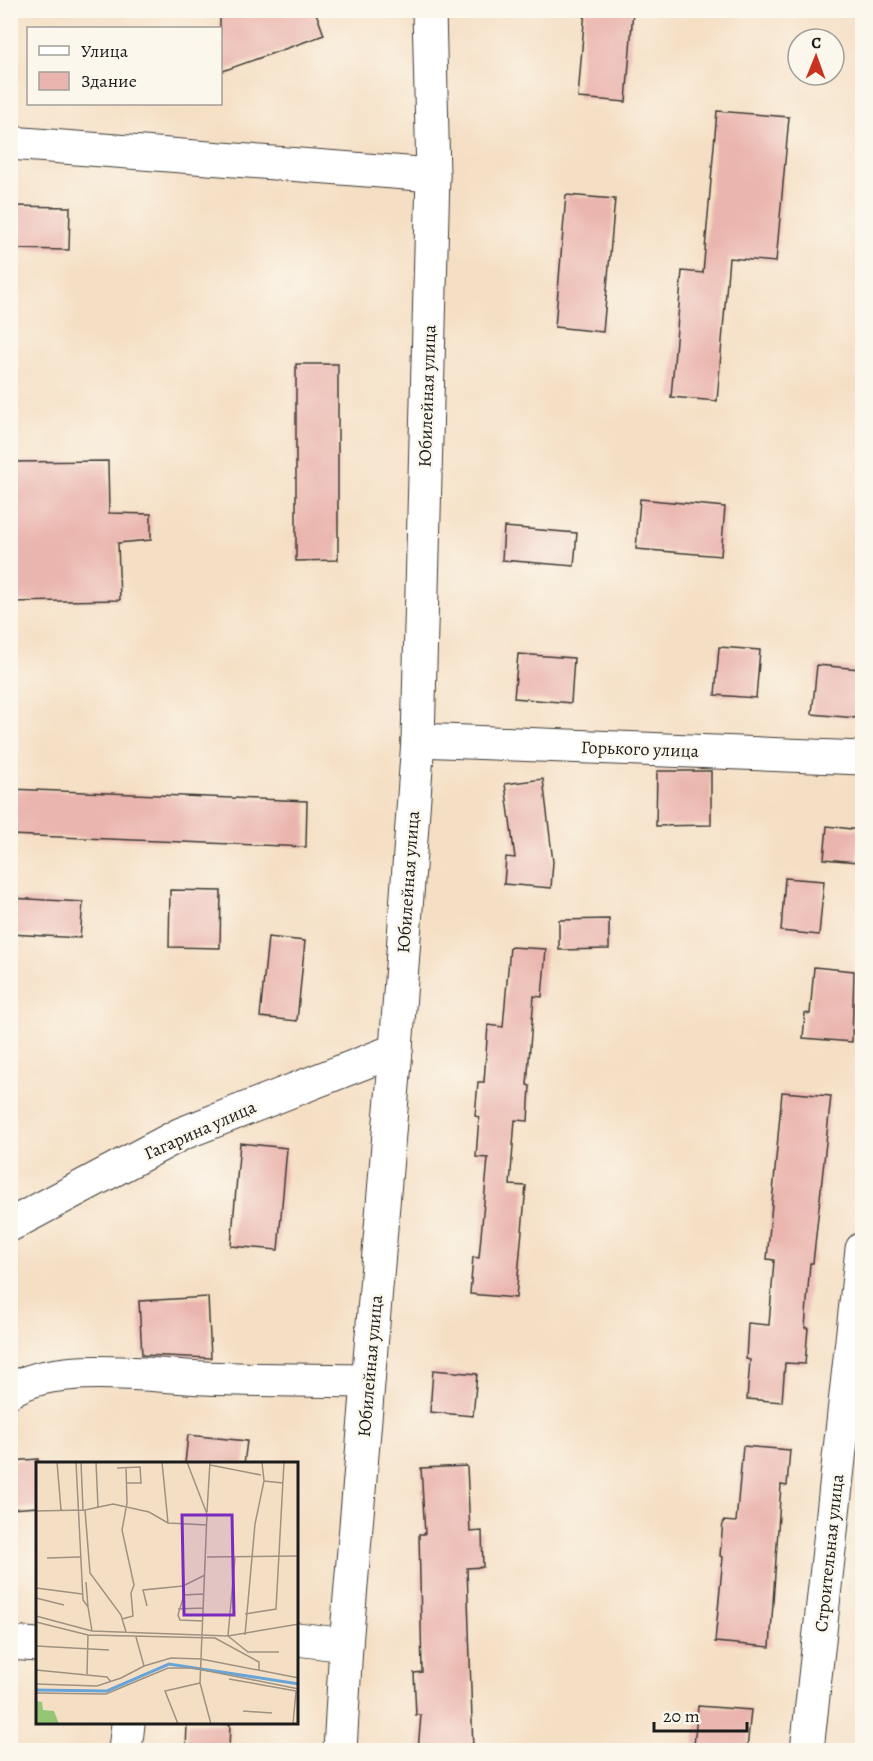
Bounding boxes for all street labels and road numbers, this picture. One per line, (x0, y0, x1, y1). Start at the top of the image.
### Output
street label: Юбилейная улица (413, 324, 442, 468)
street label: Горького улица (580, 735, 700, 763)
street label: Юбилейная улица (391, 809, 425, 954)
street label: Гагарина улица (140, 1094, 260, 1165)
street label: Юбилейная улица (352, 1293, 388, 1438)
street label: Строительная улица (809, 1472, 849, 1633)

